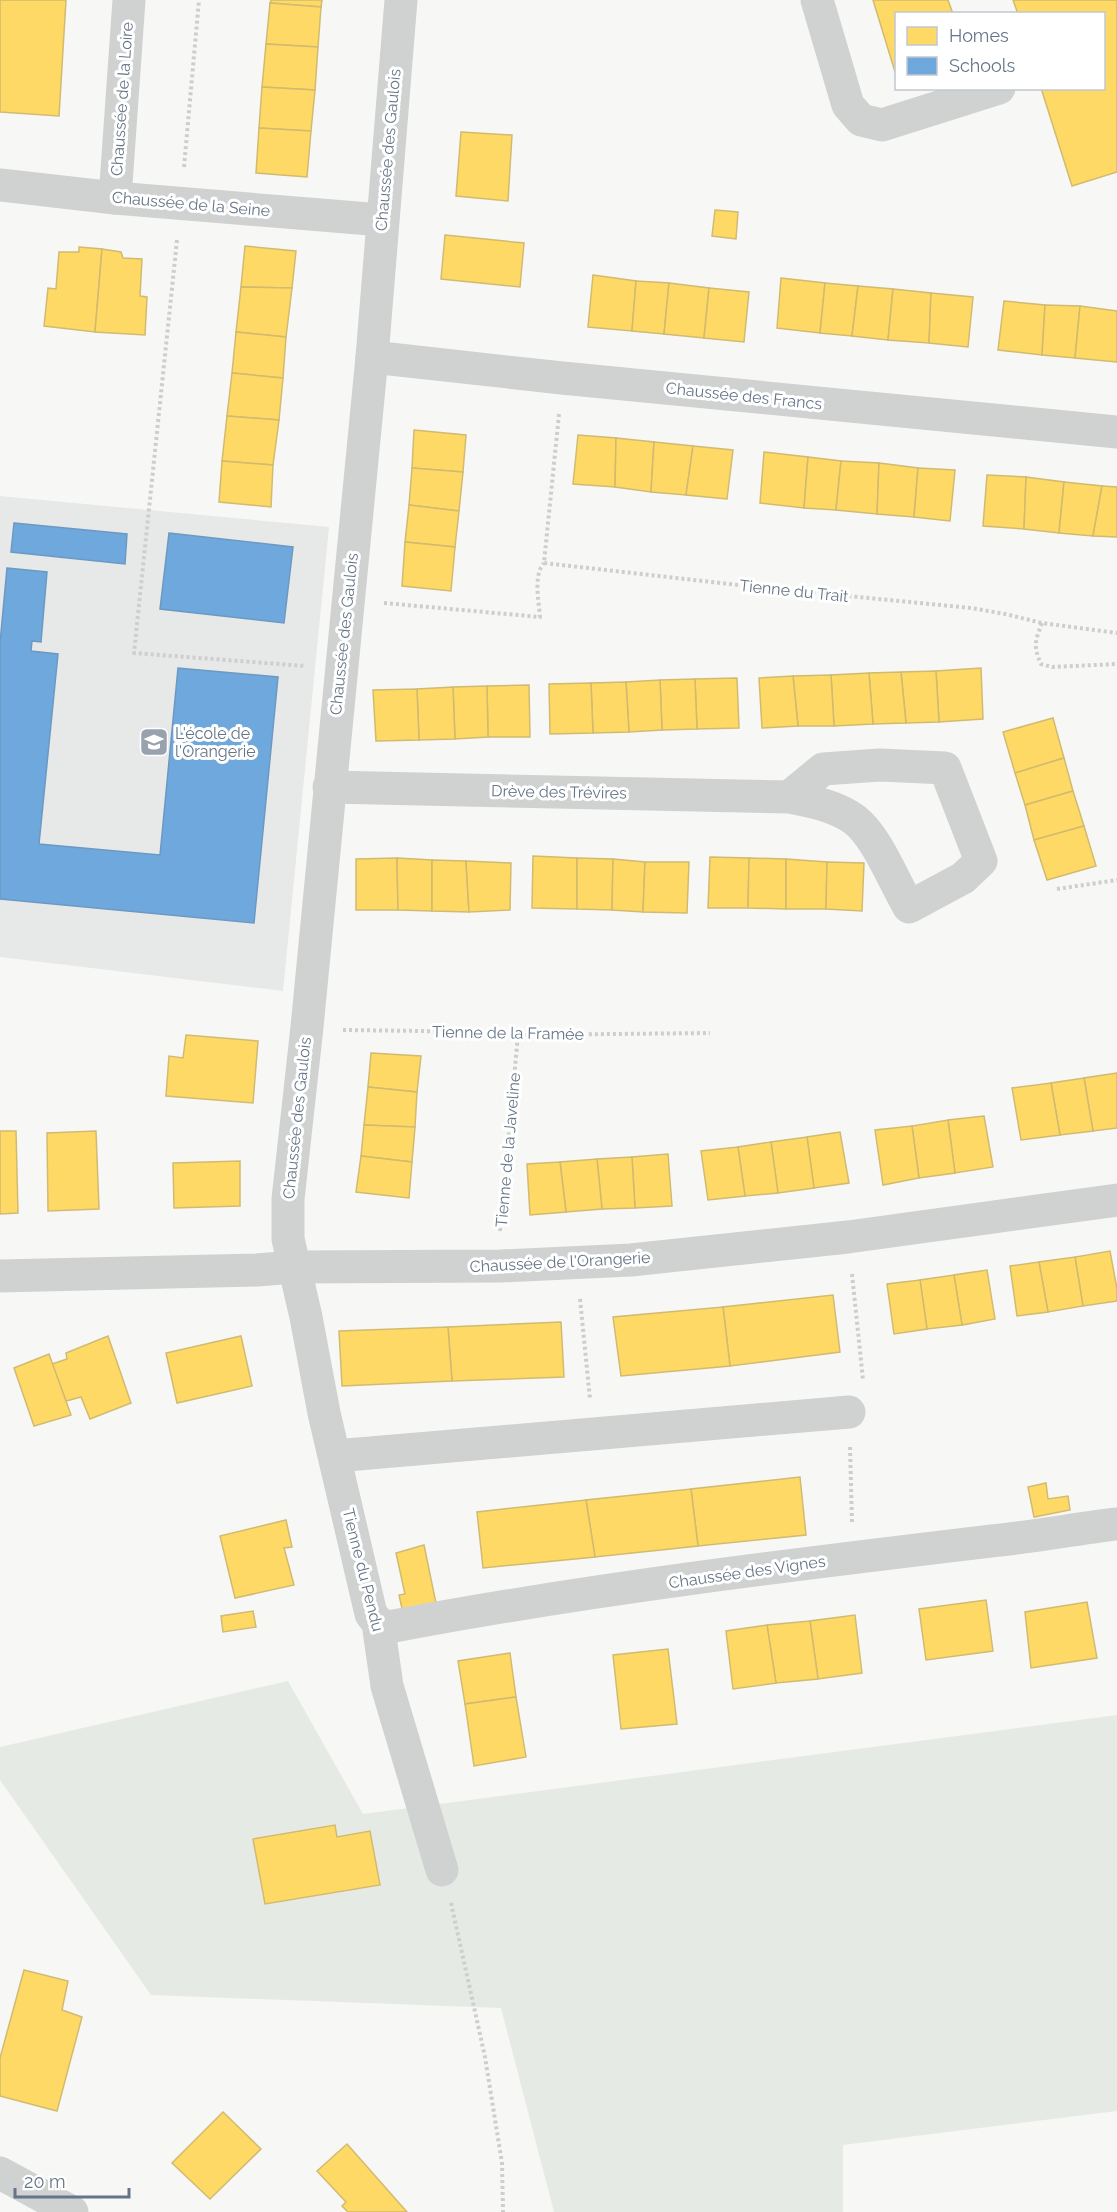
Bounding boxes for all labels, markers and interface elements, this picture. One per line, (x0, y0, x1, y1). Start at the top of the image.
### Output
legend (895, 12, 1105, 90)
street label: Chaussée de la Loire (107, 21, 137, 177)
text: Homes (949, 25, 1009, 46)
text: Schools (949, 55, 1016, 76)
street label: Chaussée des Gaulois (371, 68, 405, 232)
street label: Chaussée de la Seine (111, 188, 271, 220)
street label: Chaussée des Francs (665, 378, 823, 414)
street label: Chaussée des Gaulois (326, 552, 362, 716)
street label: Tienne du Trait (739, 576, 850, 606)
place label: L'école de l'Orangerie (175, 724, 256, 761)
school or university icon: L'école de l'Orangerie (138, 726, 170, 758)
street label: Drève des Trévires (491, 781, 627, 803)
street label: Tienne de la Framée (432, 1022, 584, 1044)
street label: Chaussée des Gaulois (279, 1036, 315, 1200)
street label: Tienne de la Javeline (492, 1072, 524, 1228)
street label: Chaussée de l'Orangerie (469, 1248, 651, 1276)
street label: Tienne du Pendu (339, 1506, 387, 1634)
street label: Chaussée des Vignes (667, 1552, 827, 1592)
scale bar (15, 2161, 129, 2199)
text: 20 m (24, 2171, 66, 2192)

